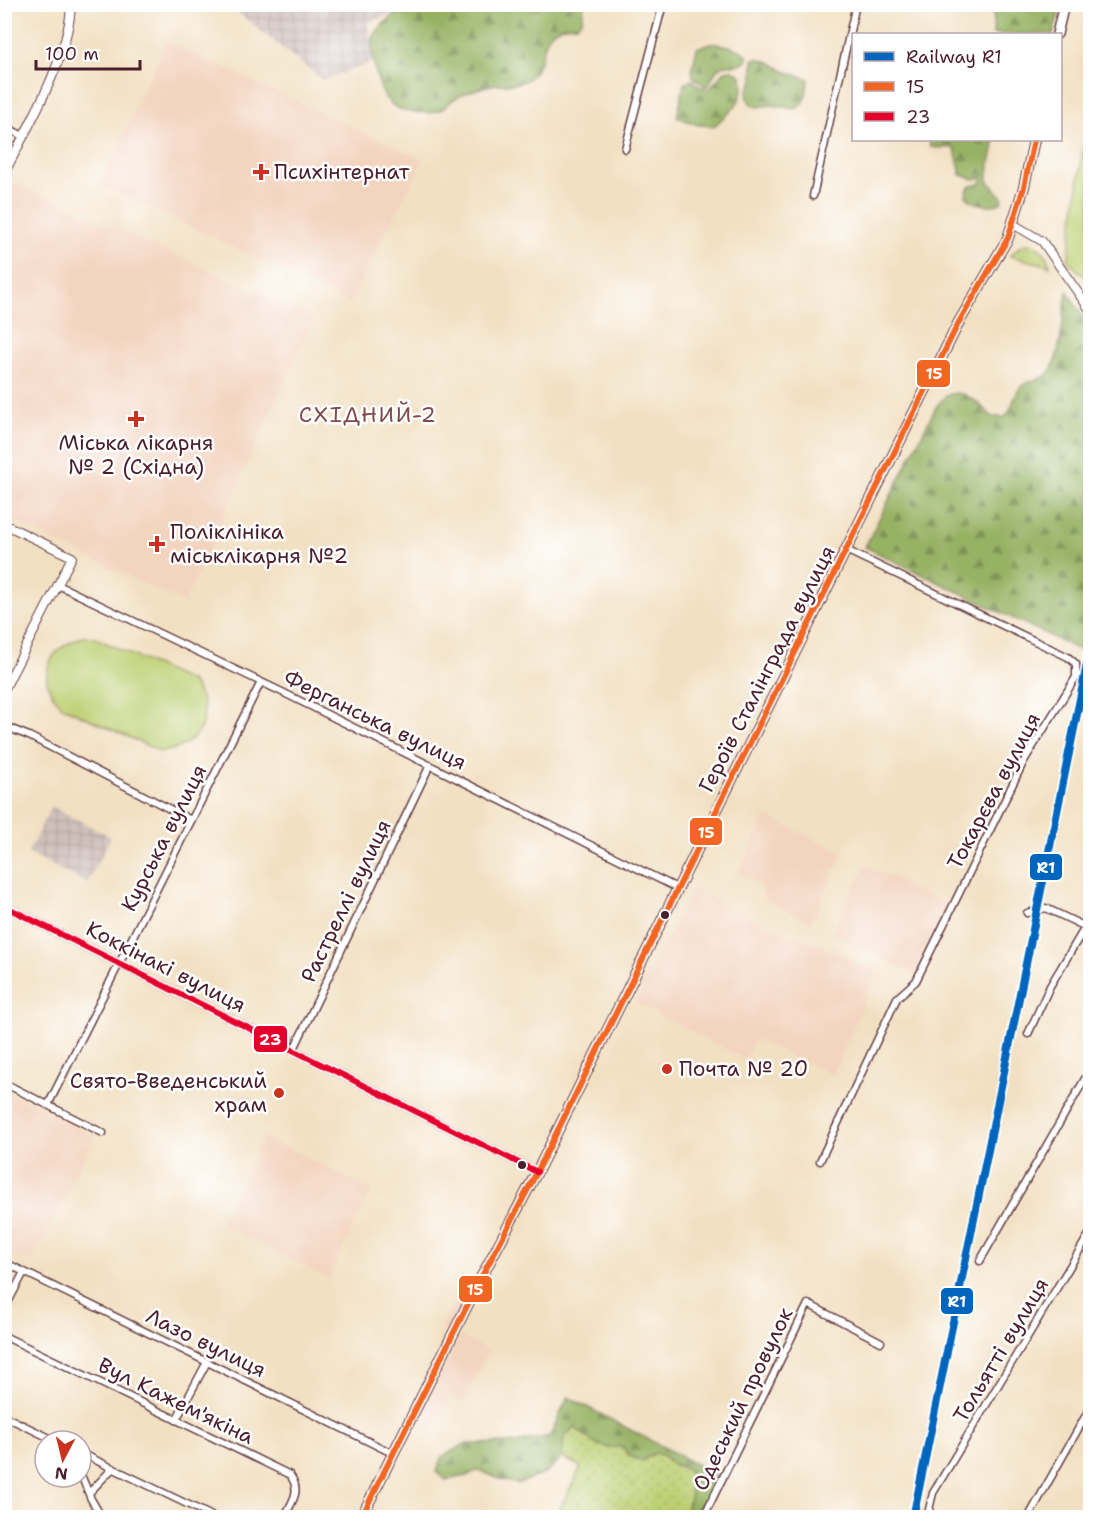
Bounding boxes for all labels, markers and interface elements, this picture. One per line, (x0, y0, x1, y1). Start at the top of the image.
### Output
scale bar (36, 33, 140, 71)
legend (852, 33, 1062, 141)
text: 100 m (45, 42, 99, 66)
text: Railway R1 (906, 45, 1002, 69)
text: 15 (906, 75, 924, 99)
text: 23 (906, 105, 930, 129)
place label: Психінтернат (274, 158, 410, 186)
marker: Психінтернат (252, 163, 270, 181)
line badge: 15 (916, 359, 951, 388)
text: 15 (925, 363, 943, 384)
district label: СХІДНИЙ-2 (299, 400, 437, 429)
marker: Міська лікарня № 2 (Східна) (127, 410, 145, 428)
place label: Міська лікарня № 2 (Східна) (59, 429, 213, 481)
place label: Поліклініка міськлікарня №2 (170, 518, 348, 570)
marker: Поліклініка міськлікарня №2 (148, 535, 166, 553)
street label: Героїв Сталінграда вулиця (692, 541, 842, 797)
street label: Ферганська вулиця (279, 664, 471, 776)
street label: Токарєва вулиця (941, 708, 1047, 874)
street label: Курська вулиця (115, 760, 213, 916)
street label: Растреллі вулиця (294, 815, 398, 987)
line badge: 15 (689, 817, 723, 846)
text: 15 (697, 822, 715, 843)
line badge: R1 (1029, 853, 1063, 881)
text: R1 (1037, 857, 1055, 878)
unlabelled marker (659, 909, 671, 921)
street label: Коккінакі вулиця (81, 915, 251, 1019)
line badge: 23 (253, 1025, 288, 1053)
text: 23 (259, 1029, 281, 1050)
place label: Почта № 20 (679, 1055, 808, 1083)
marker: Почта № 20 (660, 1062, 674, 1076)
place label: Свято-Введенський храм (70, 1067, 267, 1119)
marker: Свято-Введенський храм (272, 1086, 286, 1100)
unlabelled marker (516, 1159, 528, 1171)
street label: Тольятті вулиця (947, 1272, 1055, 1428)
line badge: 15 (458, 1275, 493, 1303)
text: 15 (466, 1279, 484, 1300)
line badge: R1 (940, 1287, 974, 1315)
text: R1 (948, 1291, 966, 1312)
street label: Лазо вулиця (141, 1302, 271, 1384)
street label: Одеський провулок (686, 1303, 800, 1495)
street label: Вул Кажем'якіна (93, 1351, 259, 1451)
north arrow (33, 1429, 93, 1489)
text: N (54, 1462, 69, 1485)

